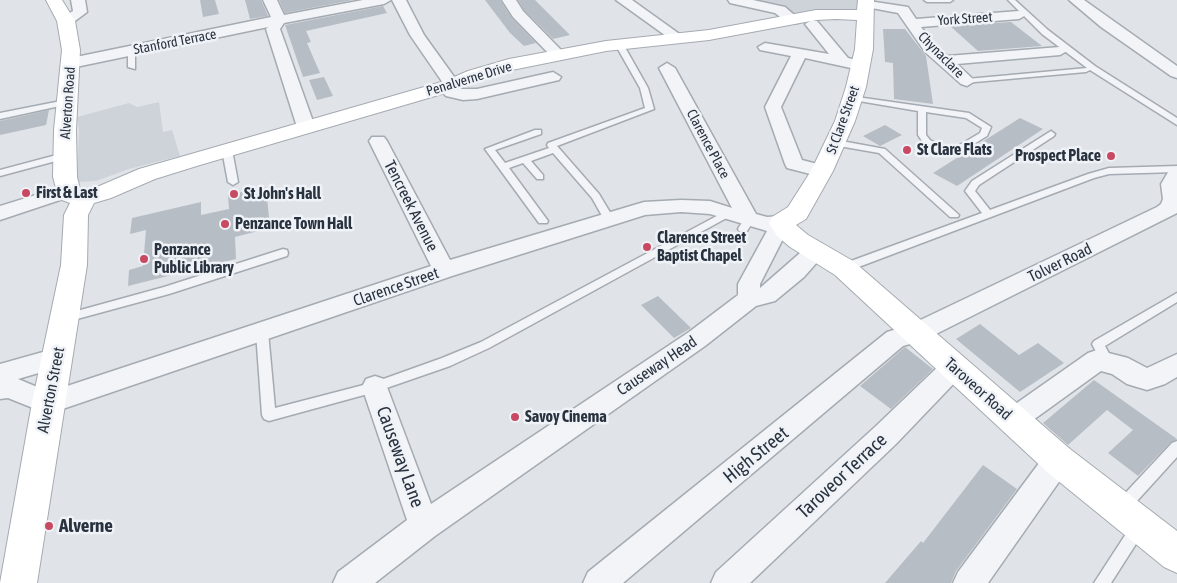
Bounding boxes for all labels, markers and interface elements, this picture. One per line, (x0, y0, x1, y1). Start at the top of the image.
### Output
street label: York Street (937, 9, 993, 29)
street label: Stanford Terrace (132, 26, 218, 58)
street label: Chynaclare (915, 29, 967, 81)
street label: Penalverne Drive (424, 58, 514, 100)
street label: Alverton Road (57, 66, 79, 140)
street label: St Clare Street (823, 84, 863, 156)
street label: Clarence Place (683, 107, 733, 181)
place label: St Clare Flats (917, 140, 992, 160)
marker: St Clare Flats (901, 144, 913, 156)
place label: Prospect Place (1015, 146, 1101, 166)
marker: Prospect Place (1105, 150, 1117, 162)
street label: Tencreek Avenue (380, 157, 442, 255)
place label: First & Last (36, 183, 98, 203)
place label: St John's Hall (244, 184, 321, 204)
marker: First & Last (20, 187, 32, 199)
marker: St John's Hall (228, 188, 240, 200)
place label: Penzance Town Hall (235, 214, 352, 234)
marker: Penzance Town Hall (219, 218, 231, 230)
place label: Clarence Street Baptist Chapel (657, 228, 746, 266)
street label: Tolver Road (1025, 239, 1095, 287)
place label: Penzance Public Library (154, 240, 234, 278)
marker: Clarence Street Baptist Chapel (641, 241, 653, 253)
marker: Penzance Public Library (138, 253, 150, 265)
street label: Clarence Street (351, 263, 441, 311)
street label: Causeway Head (613, 332, 701, 400)
street label: Alverton Street (33, 345, 69, 435)
street label: Taroveor Road (940, 354, 1016, 424)
street label: Causeway Lane (371, 403, 429, 511)
place label: Savoy Cinema (525, 407, 607, 427)
marker: Savoy Cinema (509, 411, 521, 423)
street label: High Street (719, 422, 793, 488)
street label: Taroveor Terrace (792, 429, 892, 523)
place label: Alverne (59, 515, 113, 537)
marker: Alverne (43, 520, 55, 532)

